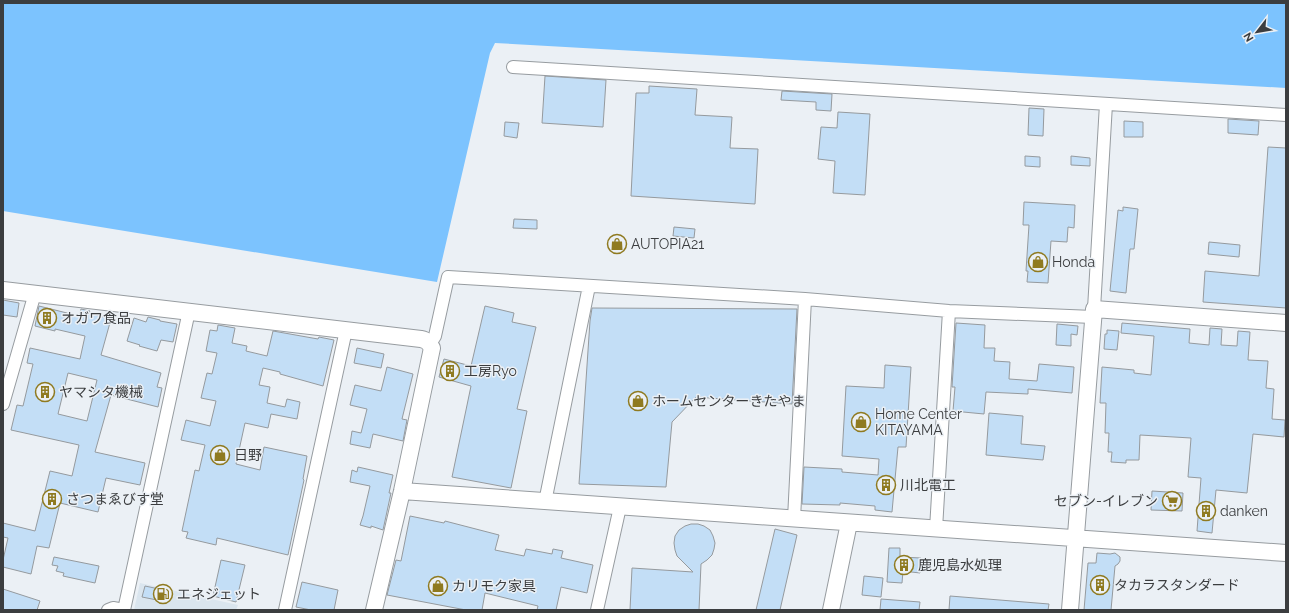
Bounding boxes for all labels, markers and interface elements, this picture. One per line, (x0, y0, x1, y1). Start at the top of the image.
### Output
north arrow (1237, 12, 1277, 52)
text: N (1241, 30, 1257, 44)
shop icon: AUTOPIA21 (606, 233, 628, 255)
place label: AUTOPIA21 (631, 236, 704, 252)
shop icon: Honda (1027, 251, 1049, 273)
place label: Honda (1052, 254, 1095, 270)
building icon: オガワ食品 (36, 307, 58, 329)
place label: オガワ食品 (61, 310, 131, 326)
building icon: 工房Ryo (439, 360, 461, 382)
place label: 工房Ryo (464, 363, 517, 379)
building icon: ヤマシタ機械 (34, 381, 56, 403)
place label: ヤマシタ機械 (59, 384, 143, 400)
shop icon: ホームセンターきたやま (627, 390, 649, 412)
place label: ホームセンターきたやま (652, 393, 806, 409)
place label: Home Center KITAYAMA (875, 406, 962, 438)
shop icon: Home Center KITAYAMA (850, 411, 872, 433)
shop icon: 日野 (209, 444, 231, 466)
place label: 日野 (234, 447, 262, 463)
building icon: 川北電工 (875, 474, 897, 496)
place label: 川北電工 (900, 477, 956, 493)
building icon: さつまゑびす堂 (41, 488, 63, 510)
supermarket icon: セブン-イレブン (1161, 490, 1183, 512)
place label: さつまゑびす堂 (66, 491, 164, 507)
place label: セブン-イレブン (1054, 493, 1158, 509)
building icon: danken (1195, 500, 1217, 522)
place label: danken (1220, 503, 1268, 519)
building icon: 鹿児島水処理 (893, 554, 915, 576)
place label: 鹿児島水処理 (918, 557, 1002, 573)
building icon: タカラスタンダード (1089, 574, 1111, 596)
shop icon: カリモク家具 (427, 575, 449, 597)
place label: タカラスタンダード (1114, 577, 1240, 593)
place label: カリモク家具 (452, 578, 536, 594)
fuel station icon: エネジェット (152, 583, 174, 605)
place label: エネジェット (177, 586, 261, 602)

